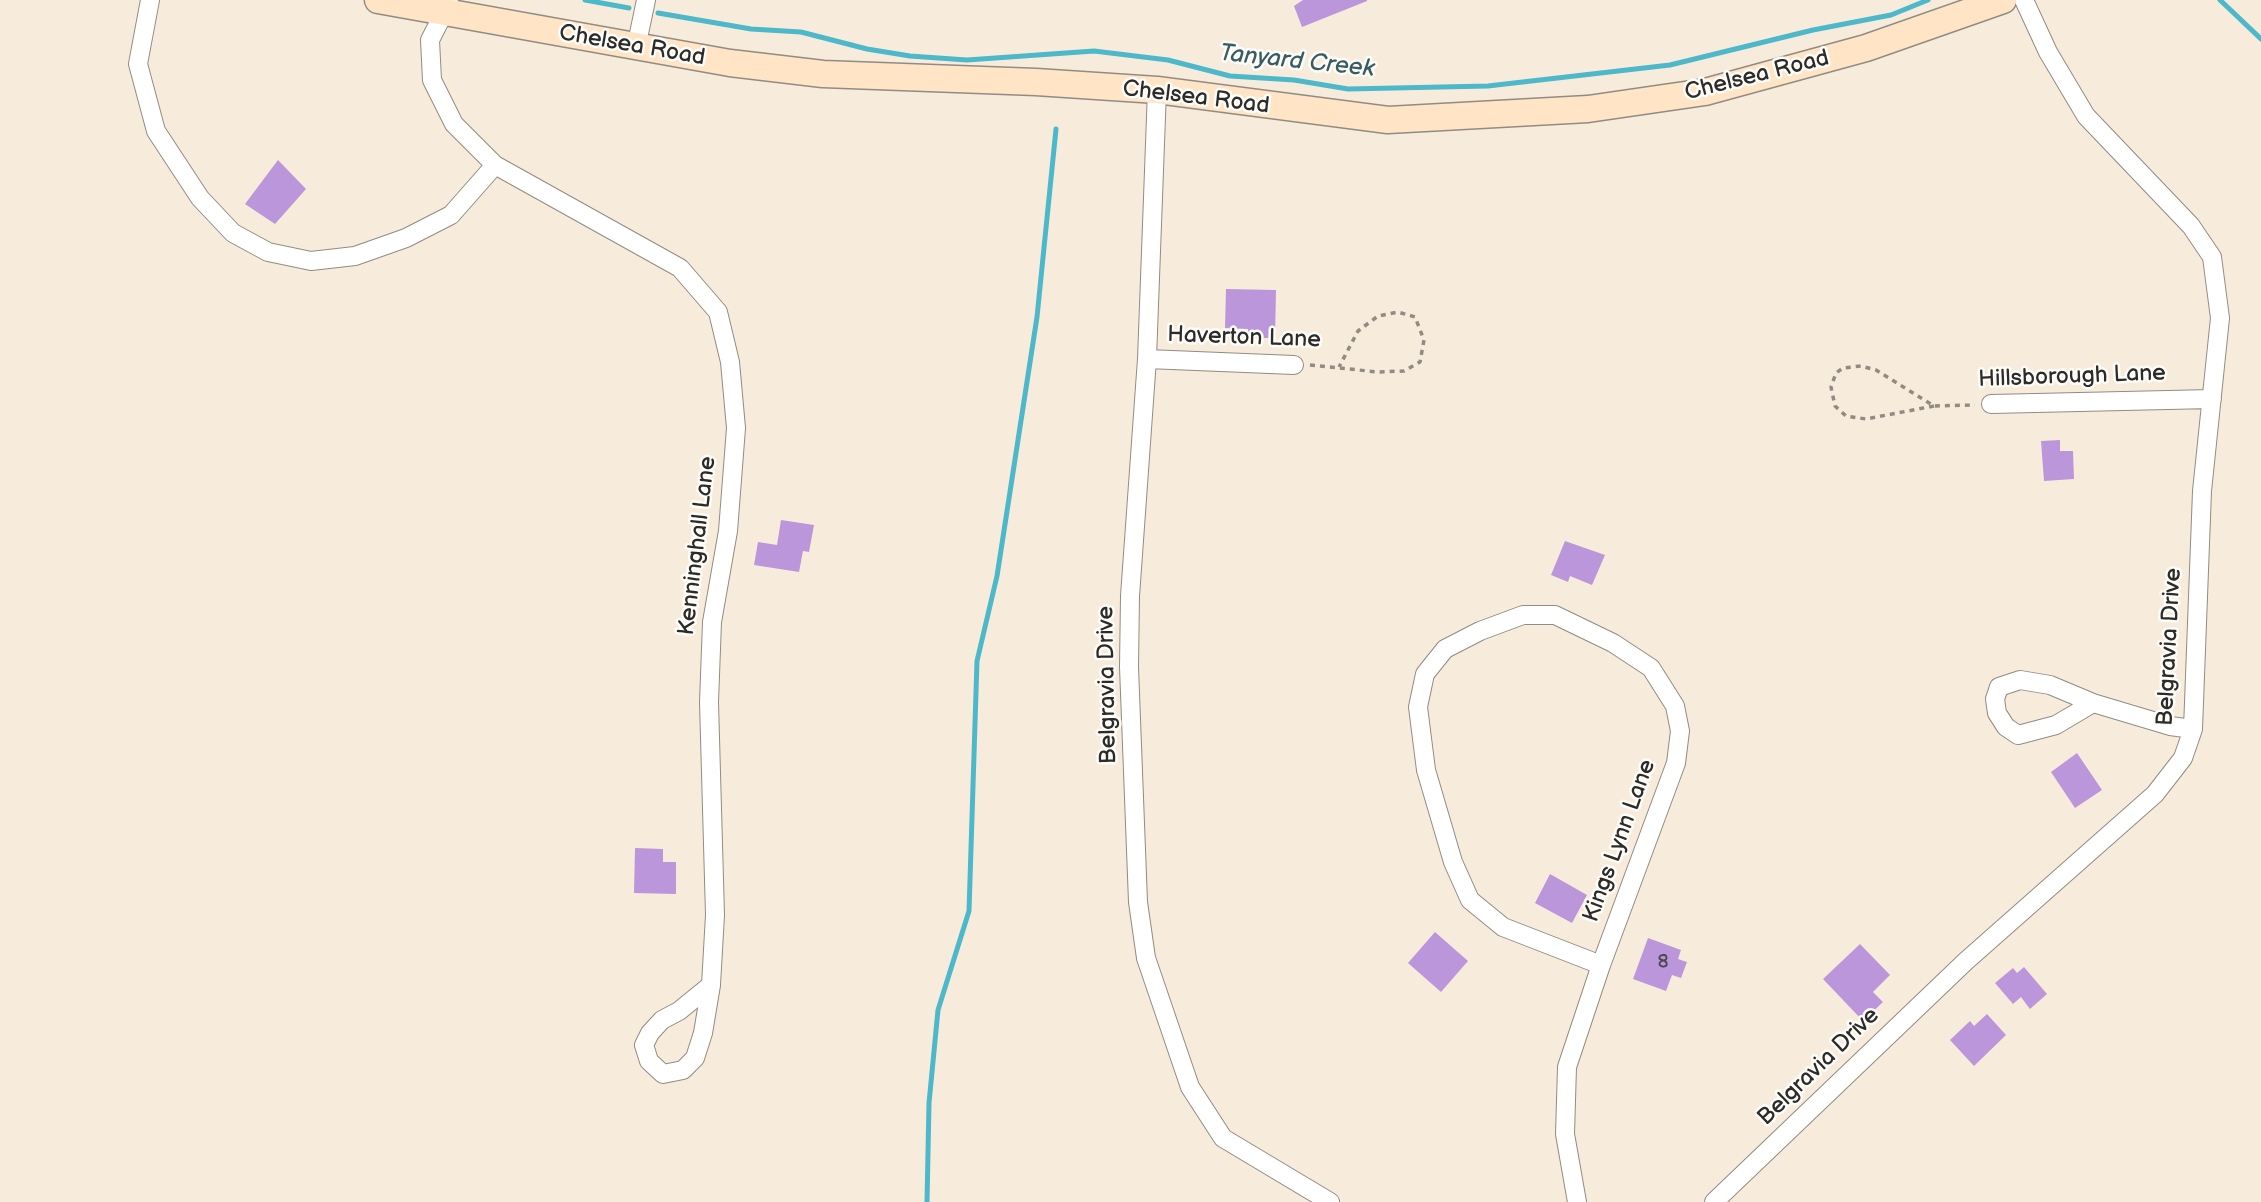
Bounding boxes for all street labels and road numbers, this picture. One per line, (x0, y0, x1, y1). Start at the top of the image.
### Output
street label: Chelsea Road (557, 20, 707, 72)
street label: Chelsea Road (1682, 45, 1832, 107)
street label: Chelsea Road (1121, 75, 1271, 121)
street label: Haverton Lane (1167, 322, 1321, 354)
street label: Hillsborough Lane (1978, 360, 2166, 394)
street label: Kenninghall Lane (673, 455, 723, 637)
street label: Belgravia Drive (2152, 567, 2188, 727)
street label: Belgravia Drive (1093, 606, 1123, 764)
street label: Kings Lynn Lane (1578, 756, 1662, 926)
street label: Belgravia Drive (1753, 1002, 1885, 1132)

